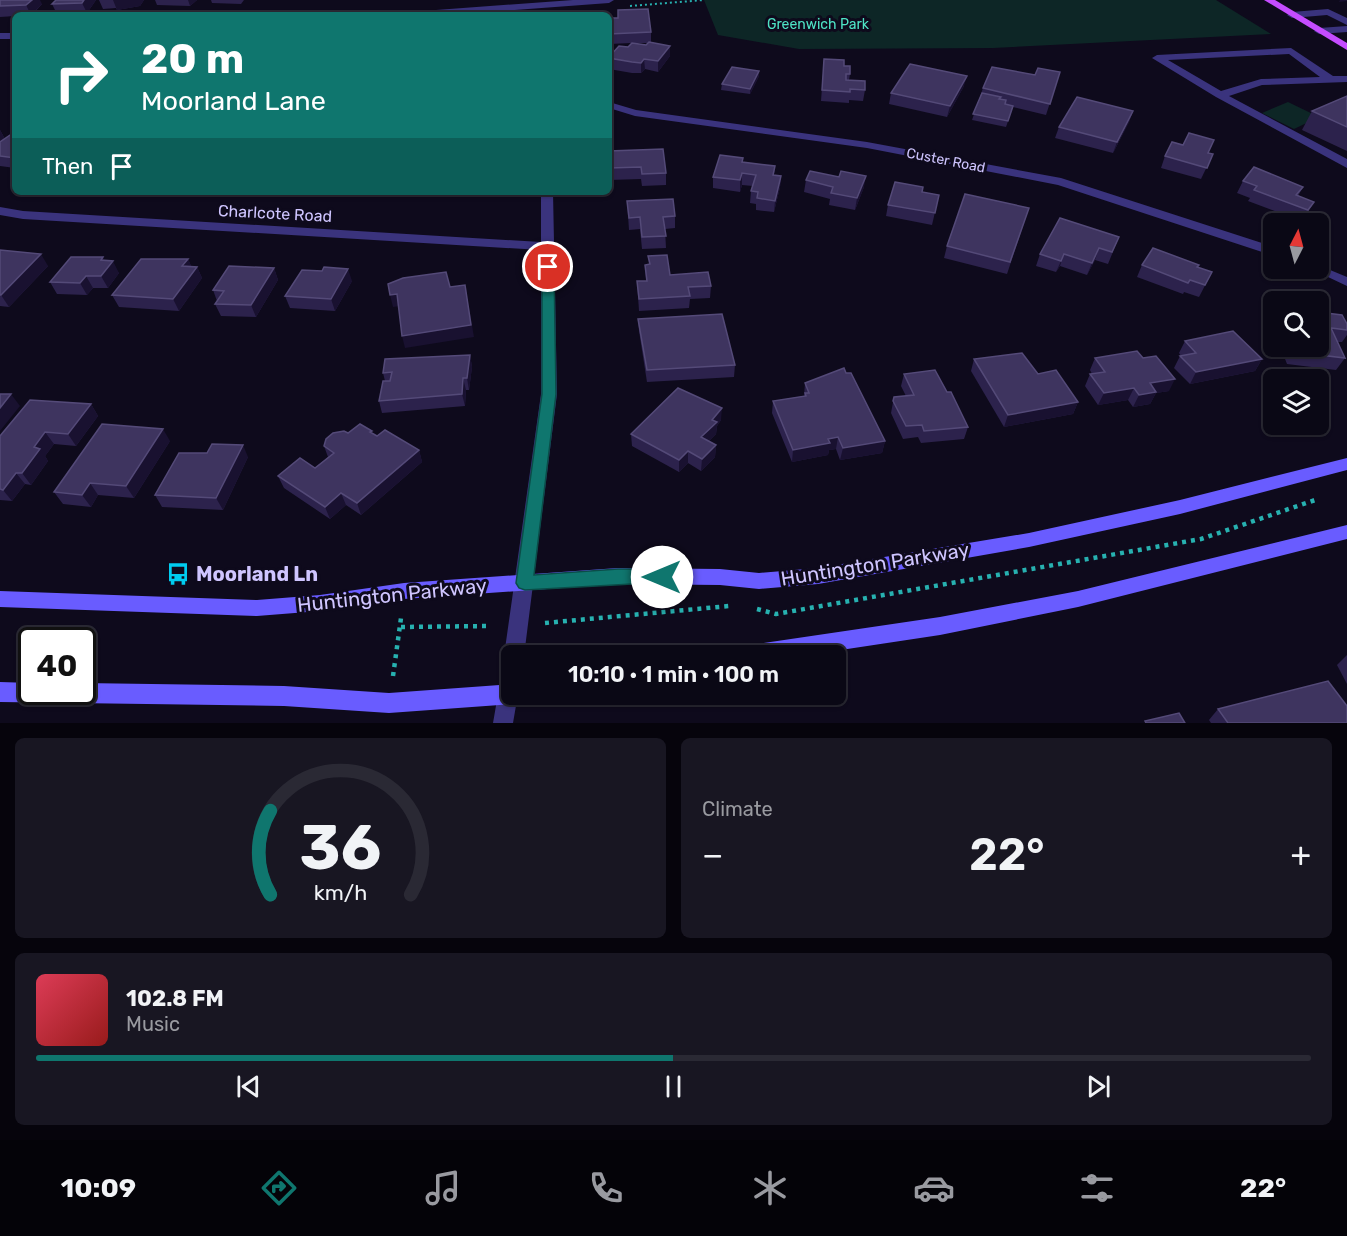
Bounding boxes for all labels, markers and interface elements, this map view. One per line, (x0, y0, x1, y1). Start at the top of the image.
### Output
park label: Greenwich Park (767, 16, 870, 33)
text: 20 m (141, 34, 244, 84)
icon: right (42, 36, 120, 114)
text: Moorland Lane (141, 85, 326, 117)
street label: Custer Road (905, 145, 987, 176)
icon: arrive (105, 150, 138, 183)
text: Then (42, 153, 93, 180)
street label: Charlcote Road (217, 201, 332, 226)
north arrow (1263, 213, 1329, 279)
map controls (1263, 213, 1329, 435)
pin (522, 241, 573, 292)
icon: arrive (531, 250, 564, 283)
button: search (1263, 291, 1329, 357)
button: layers (1263, 369, 1329, 435)
street label: Huntington Parkway (779, 537, 971, 591)
position arrow (630, 545, 694, 609)
bus stop icon: Moorland Ln (165, 561, 191, 587)
place label: Moorland Ln (196, 562, 318, 586)
street label: Huntington Parkway (296, 573, 488, 617)
speed limit sign: 40 (18, 627, 96, 705)
text: 10:10 · 1 min · 100 m (568, 661, 779, 688)
text: Climate (702, 797, 773, 821)
text: 36 (300, 811, 381, 885)
text: 22° (969, 828, 1045, 881)
text: − (702, 835, 723, 874)
text: + (1290, 835, 1311, 874)
text: km/h (314, 880, 367, 905)
text: 102.8 FM (126, 985, 224, 1012)
text: Music (126, 1012, 180, 1036)
icon: previous (232, 1070, 265, 1103)
icon: pause (657, 1070, 690, 1103)
icon: next (1082, 1070, 1115, 1103)
icon: directions (258, 1167, 300, 1209)
icon: music (422, 1167, 464, 1209)
icon: phone (585, 1167, 627, 1209)
icon: climate (749, 1167, 791, 1209)
icon: car (913, 1167, 955, 1209)
icon: filters (1076, 1167, 1118, 1209)
text: 10:09 (61, 1172, 136, 1204)
text: 22° (1240, 1172, 1286, 1204)

